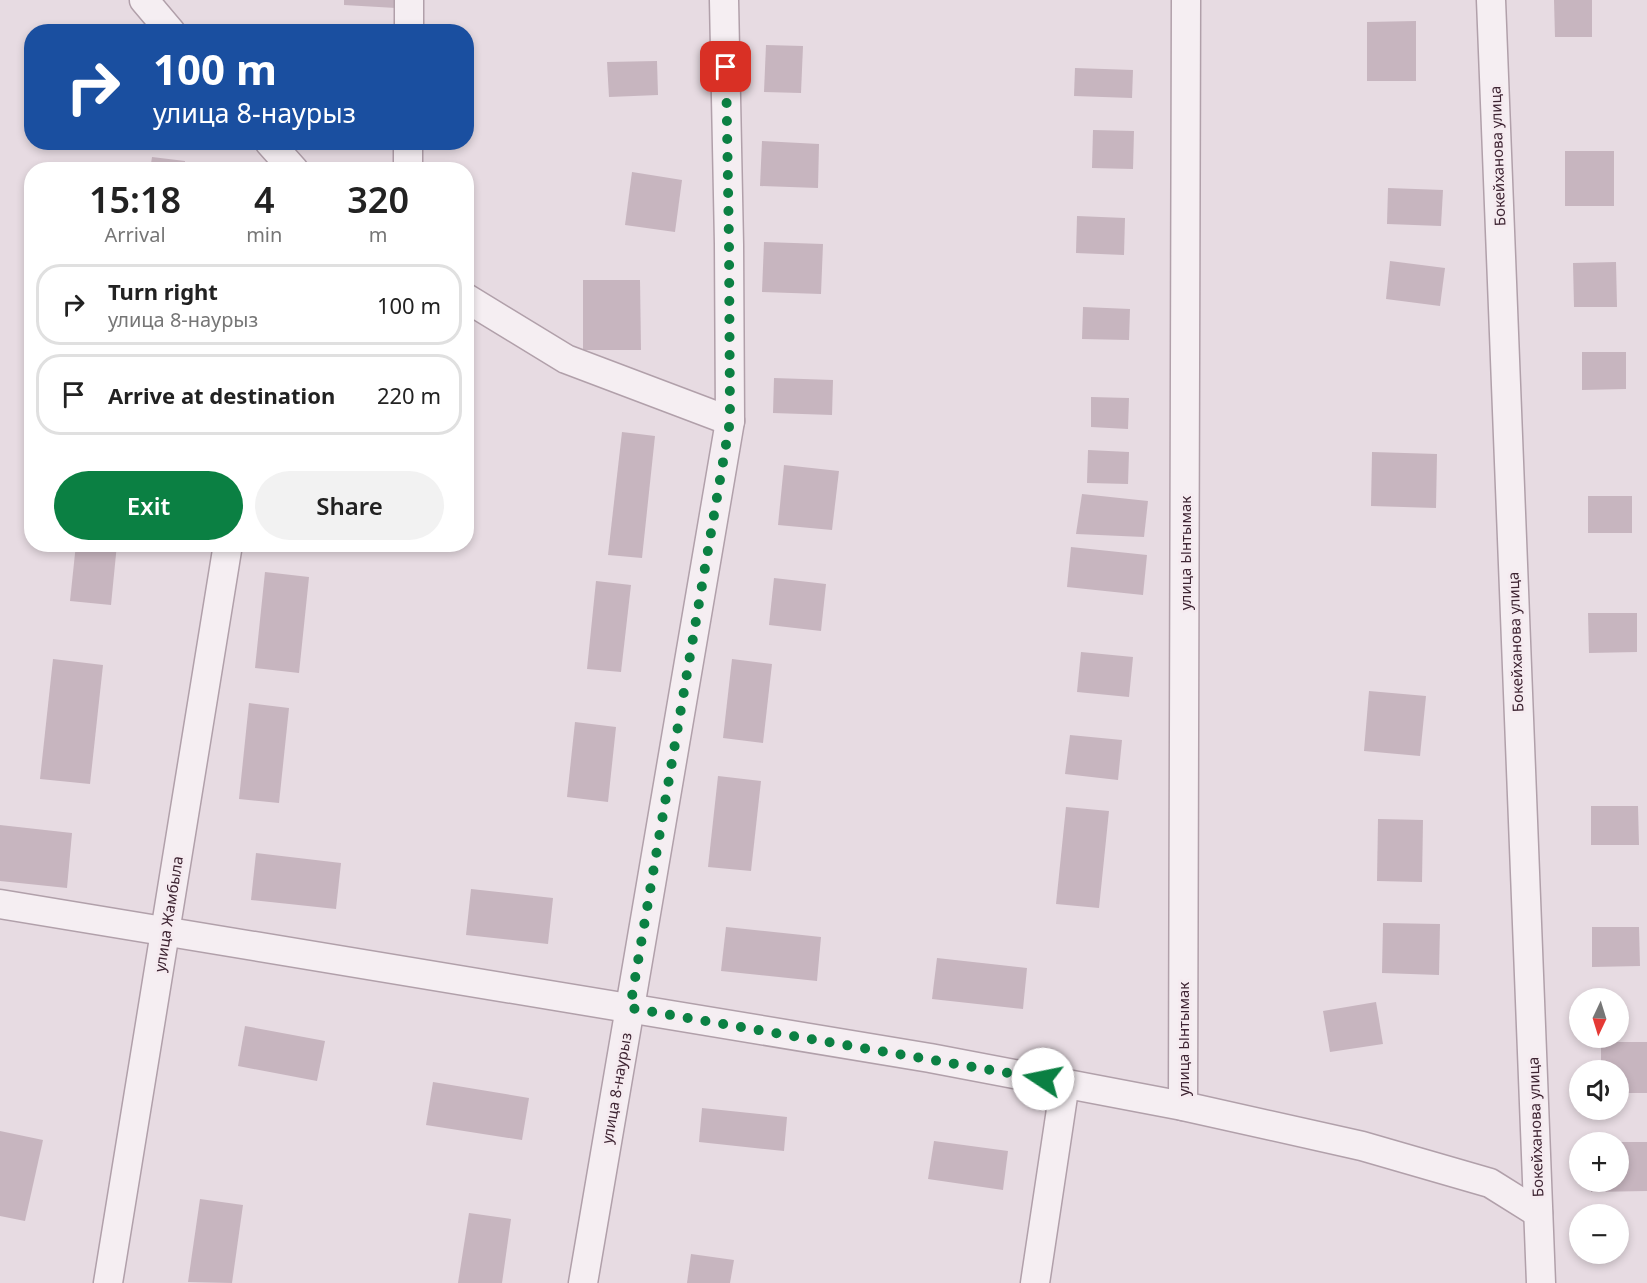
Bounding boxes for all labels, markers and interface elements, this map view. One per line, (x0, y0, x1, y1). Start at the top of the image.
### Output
text: 100 m (153, 40, 277, 97)
pin (700, 41, 751, 92)
icon: right (54, 48, 132, 126)
icon: arrive (709, 50, 742, 83)
street label: Бокейханова улица (1485, 85, 1509, 227)
text: улица 8-наурыз (153, 94, 356, 131)
text: 15:18 (89, 175, 181, 224)
text: 4 (254, 175, 275, 224)
text: 320 (347, 175, 409, 224)
text: Arrival (105, 221, 166, 248)
text: min (246, 221, 282, 248)
text: m (369, 221, 388, 248)
text: Turn right (108, 276, 218, 306)
icon: right (57, 288, 90, 321)
text: 100 m (377, 290, 441, 320)
text: улица 8-наурыз (108, 306, 258, 333)
icon: arrive (57, 378, 90, 411)
text: Arrive at destination (108, 380, 335, 410)
text: 220 m (377, 380, 441, 410)
button: Exit (54, 471, 243, 540)
button: Share (255, 471, 444, 540)
street label: улица Ынтымак (1175, 496, 1195, 610)
street label: Бокейханова улица (1503, 571, 1527, 713)
street label: улица Жамбыла (149, 855, 187, 973)
street label: улица Ынтымак (1173, 982, 1193, 1096)
north arrow (1569, 988, 1629, 1048)
map controls (1569, 988, 1629, 1264)
street label: улица 8-наурыз (596, 1031, 636, 1145)
position arrow (1011, 1047, 1075, 1111)
street label: Бокейханова улица (1523, 1056, 1547, 1198)
button: sound (1569, 1060, 1629, 1120)
button: + (1569, 1132, 1629, 1192)
button: − (1569, 1204, 1629, 1264)

